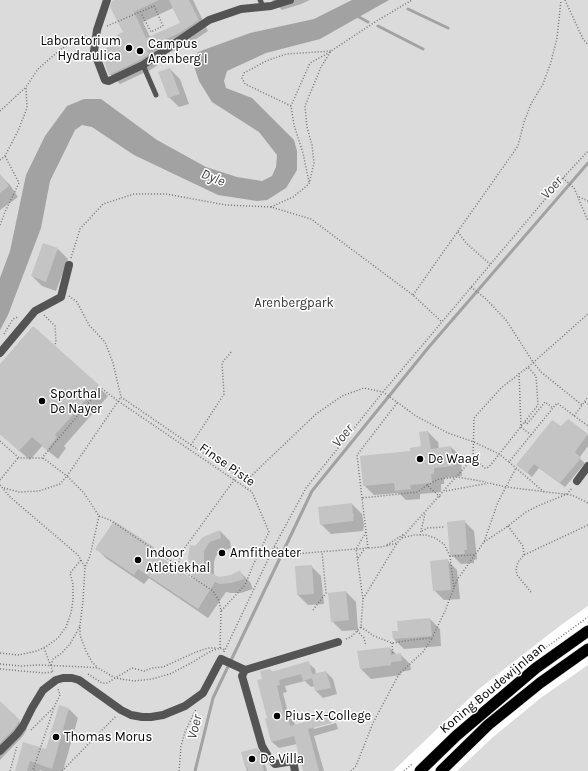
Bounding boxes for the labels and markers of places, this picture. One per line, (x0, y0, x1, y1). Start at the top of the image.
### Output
place label: Laboratorium Hydraulica (41, 33, 121, 64)
place label: Campus Arenberg I (148, 36, 208, 67)
marker: Laboratorium Hydraulica (124, 43, 134, 53)
marker: Campus Arenberg I (135, 46, 145, 56)
place label: Sporthal De Nayer (50, 386, 102, 417)
marker: Sporthal De Nayer (37, 396, 47, 406)
place label: De Waag (428, 451, 479, 467)
marker: De Waag (415, 454, 425, 464)
place label: Indoor Atletiekhal (146, 545, 210, 576)
place label: Amfitheater (230, 545, 301, 561)
marker: Amfitheater (217, 548, 227, 558)
marker: Indoor Atletiekhal (133, 555, 143, 565)
place label: Pius-X-College (285, 708, 371, 724)
marker: Pius-X-College (272, 711, 282, 721)
place label: Thomas Morus (64, 729, 152, 745)
marker: Thomas Morus (51, 732, 61, 742)
place label: De Villa (260, 751, 304, 767)
marker: De Villa (247, 754, 257, 764)

